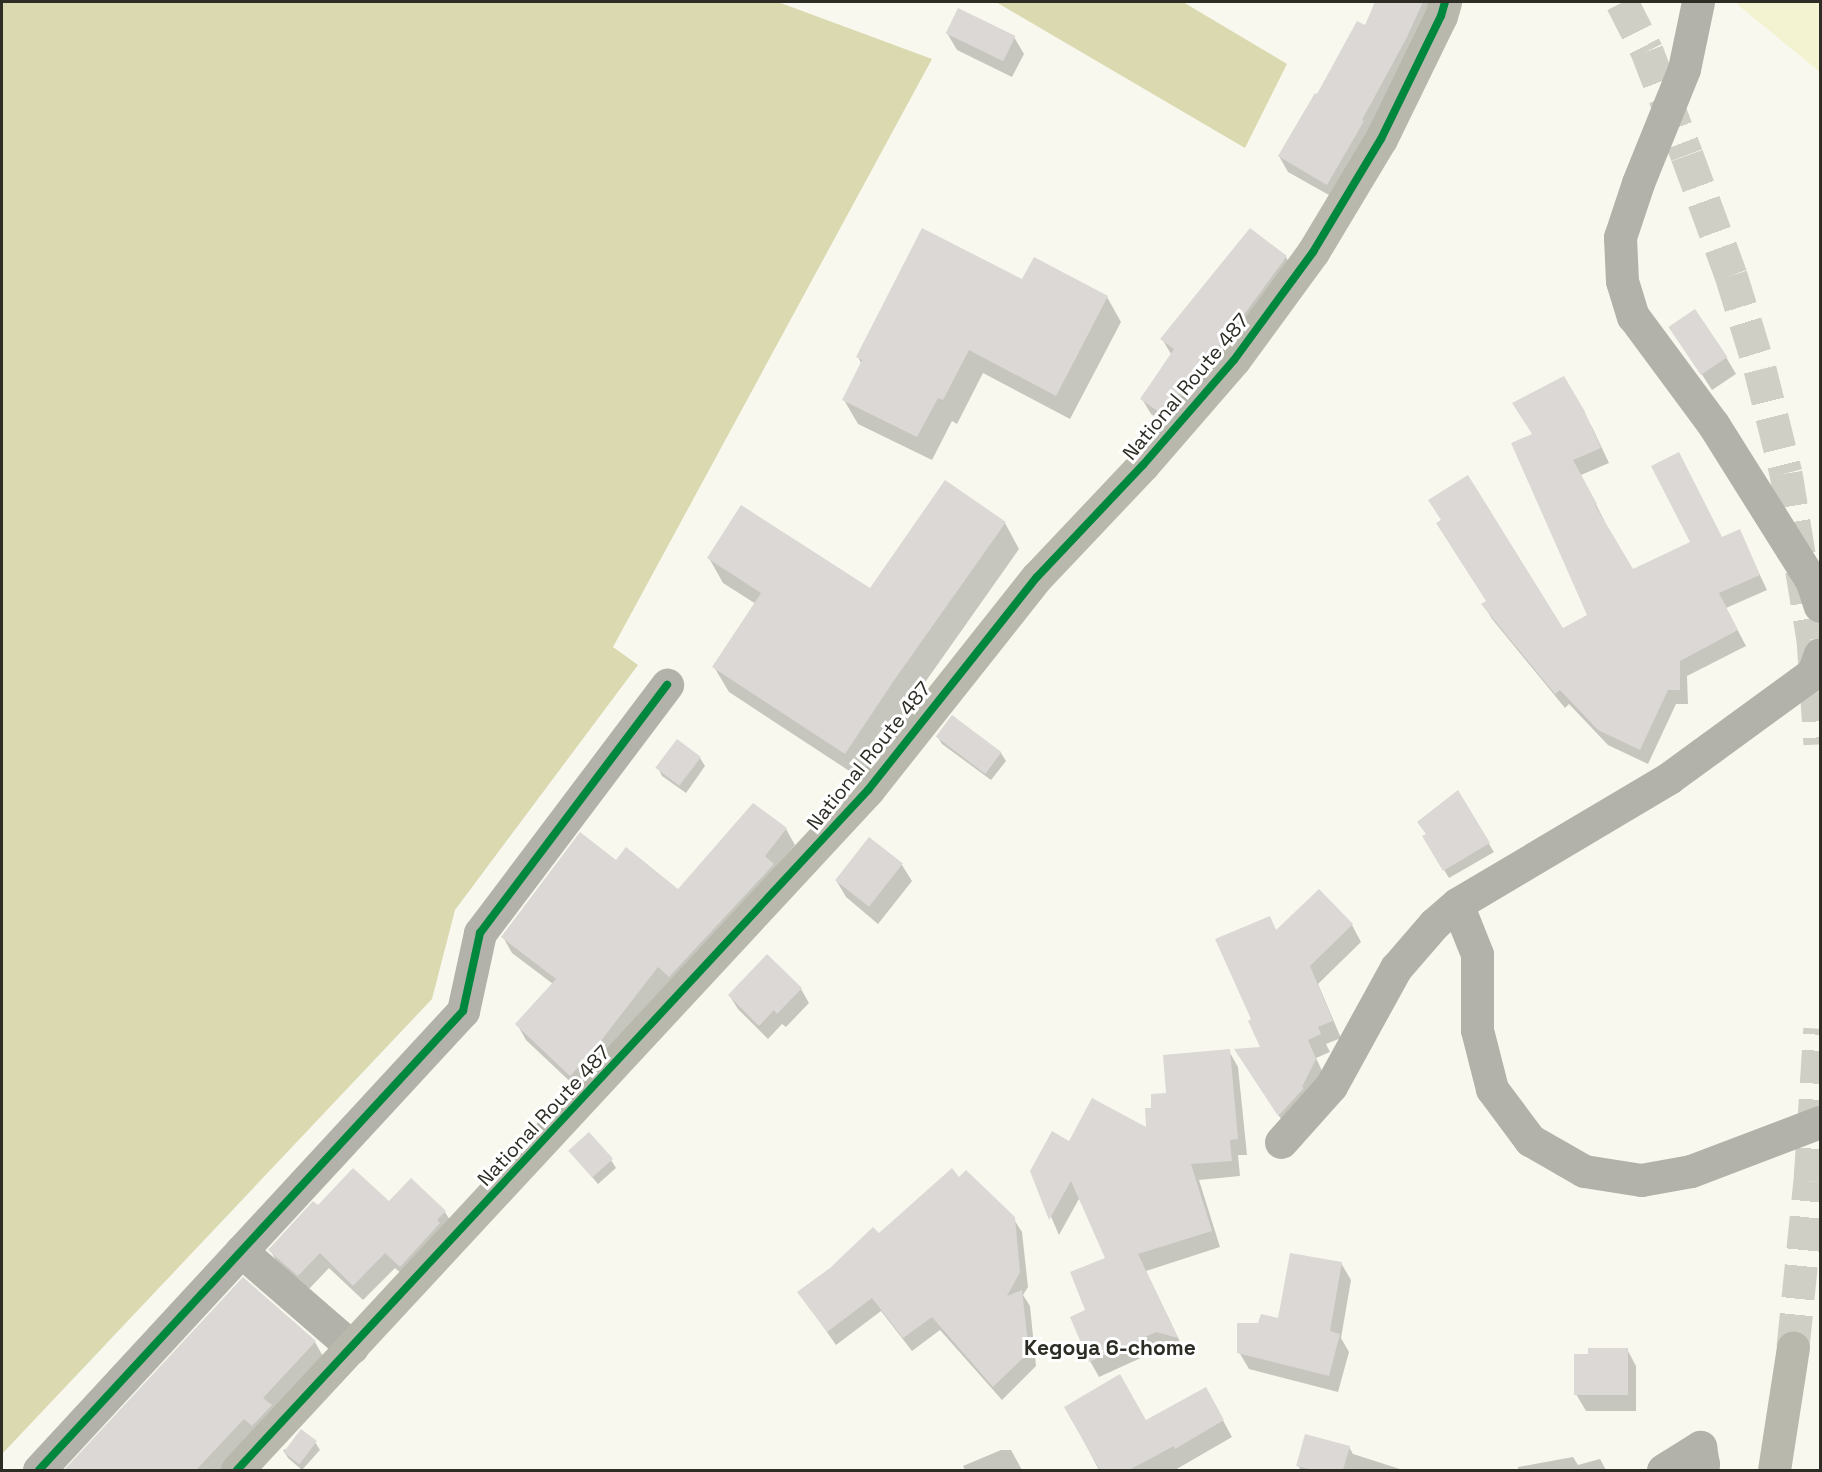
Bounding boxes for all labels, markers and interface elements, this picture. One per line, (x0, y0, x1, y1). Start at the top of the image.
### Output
street label: National Route 487 (1118, 309, 1254, 465)
street label: National Route 487 (802, 677, 936, 835)
street label: National Route 487 (473, 1041, 615, 1191)
district label: Kegoya 6-chome (1024, 1335, 1196, 1361)

